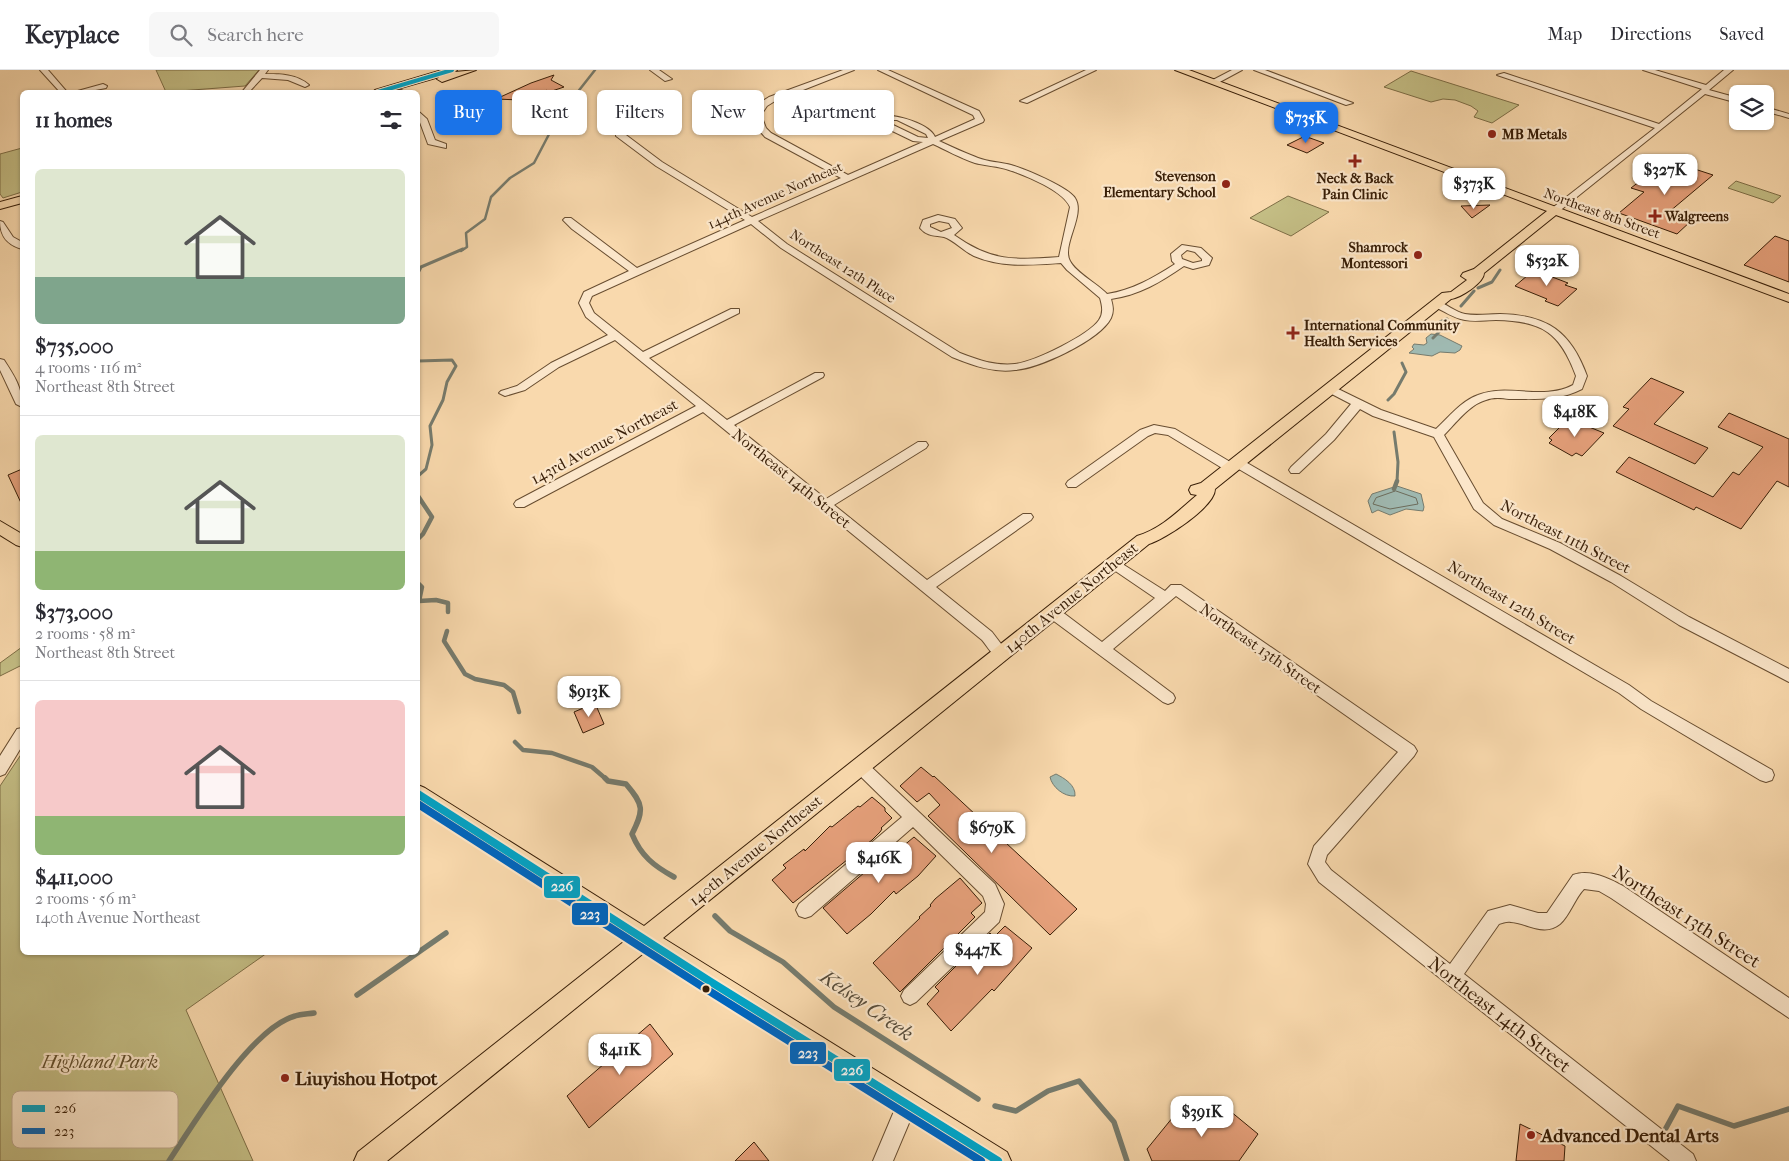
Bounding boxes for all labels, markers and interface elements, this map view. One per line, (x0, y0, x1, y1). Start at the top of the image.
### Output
search box (149, 12, 499, 57)
text: Keyplace (25, 21, 119, 49)
icon: search (167, 21, 195, 49)
text: Search here (207, 24, 304, 46)
text: Map (1548, 24, 1582, 45)
text: Directions (1610, 24, 1691, 45)
text: Saved (1719, 24, 1764, 45)
map controls (1729, 85, 1774, 130)
button: layers (1729, 85, 1774, 130)
chip: Buy (435, 90, 502, 135)
chip: Rent (512, 90, 587, 135)
chip: Filters (597, 90, 682, 135)
chip: New (692, 90, 764, 135)
chip: Apartment (774, 90, 894, 135)
pin: $735K (1271, 102, 1341, 144)
icon: filters (377, 106, 405, 134)
text: 11 homes (35, 108, 112, 132)
text: $735K (1285, 108, 1327, 127)
place label: MB Metals (1501, 126, 1568, 143)
marker: MB Metals (1486, 128, 1498, 140)
marker: Neck & Back Pain Clinic (1348, 154, 1362, 168)
pin: $327K (1630, 154, 1700, 196)
street label: 144th Avenue Northeast (705, 158, 845, 233)
text: $327K (1644, 160, 1686, 179)
place label: Stevenson Elementary School (1103, 168, 1217, 201)
pin: $373K (1439, 168, 1509, 210)
place label: Neck & Back Pain Clinic (1316, 170, 1394, 203)
text: $373K (1453, 174, 1495, 193)
marker: Stevenson Elementary School (1220, 178, 1232, 190)
street label: Northeast 8th Street (1541, 185, 1662, 242)
icon: home (175, 202, 265, 292)
place label: Walgreens (1664, 208, 1729, 225)
marker: Walgreens (1649, 210, 1661, 222)
street label: Northeast 12th Place (787, 226, 899, 307)
place label: Shamrock Montessori (1340, 239, 1409, 272)
pin: $532K (1512, 244, 1582, 287)
marker: Shamrock Montessori (1412, 249, 1424, 261)
text: $532K (1526, 251, 1568, 270)
place label: International Community Health Services (1304, 317, 1461, 350)
marker: International Community Health Services (1286, 326, 1300, 340)
text: $735,000 (35, 334, 113, 358)
text: 4 rooms · 116 m² (35, 358, 141, 377)
text: Northeast 8th Street (35, 377, 175, 396)
street label: 143rd Avenue Northeast (527, 394, 681, 488)
pin: $418K (1540, 396, 1610, 438)
text: $418K (1553, 402, 1597, 421)
street label: Northeast 14th Street (728, 425, 855, 532)
icon: home (175, 467, 265, 557)
street label: Northeast 11th Street (1498, 495, 1634, 578)
street label: 140th Avenue Northeast (1001, 538, 1142, 657)
street label: Northeast 12th Street (1444, 557, 1579, 648)
street label: Northeast 13th Street (1196, 599, 1326, 698)
text: $373,000 (35, 600, 113, 624)
text: 2 rooms · 58 m² (35, 624, 135, 643)
text: Northeast 8th Street (35, 643, 175, 662)
pin: $913K (554, 676, 624, 718)
text: $913K (568, 682, 610, 701)
icon: home (175, 732, 265, 822)
street label: 140th Avenue Northeast (685, 791, 826, 910)
pin: $679K (957, 812, 1027, 854)
text: $679K (969, 818, 1015, 837)
pin: $416K (844, 842, 914, 884)
text: $416K (857, 848, 901, 867)
street label: Northeast 13th Street (1609, 861, 1765, 973)
text: $411,000 (35, 865, 113, 889)
line badge: 226 (543, 875, 581, 899)
text: 226 (551, 878, 573, 895)
text: 2 rooms · 56 m² (35, 889, 136, 908)
line badge: 223 (571, 902, 609, 926)
text: 223 (580, 906, 600, 923)
text: 140th Avenue Northeast (35, 908, 200, 927)
pin: $447K (943, 934, 1013, 976)
text: $447K (955, 940, 1001, 959)
street label: Northeast 14th Street (1424, 952, 1575, 1077)
water label: Kelsey Creek (814, 963, 918, 1046)
unlabelled marker (701, 984, 711, 994)
pin: $411K (585, 1034, 655, 1076)
text: $411K (599, 1040, 641, 1059)
line badge: 223 (789, 1041, 827, 1065)
text: 223 (798, 1045, 818, 1062)
park label: Highland Park (41, 1051, 158, 1073)
line badge: 226 (833, 1058, 871, 1082)
text: 226 (841, 1062, 863, 1079)
place label: Liuyishou Hotpot (295, 1068, 438, 1090)
marker: Liuyishou Hotpot (279, 1072, 291, 1084)
legend (12, 1091, 178, 1148)
pin: $391K (1167, 1096, 1237, 1138)
text: 226 (54, 1100, 76, 1117)
text: $391K (1181, 1102, 1223, 1121)
text: 223 (54, 1123, 74, 1140)
place label: Advanced Dental Arts (1540, 1125, 1719, 1147)
marker: Advanced Dental Arts (1525, 1129, 1537, 1141)

